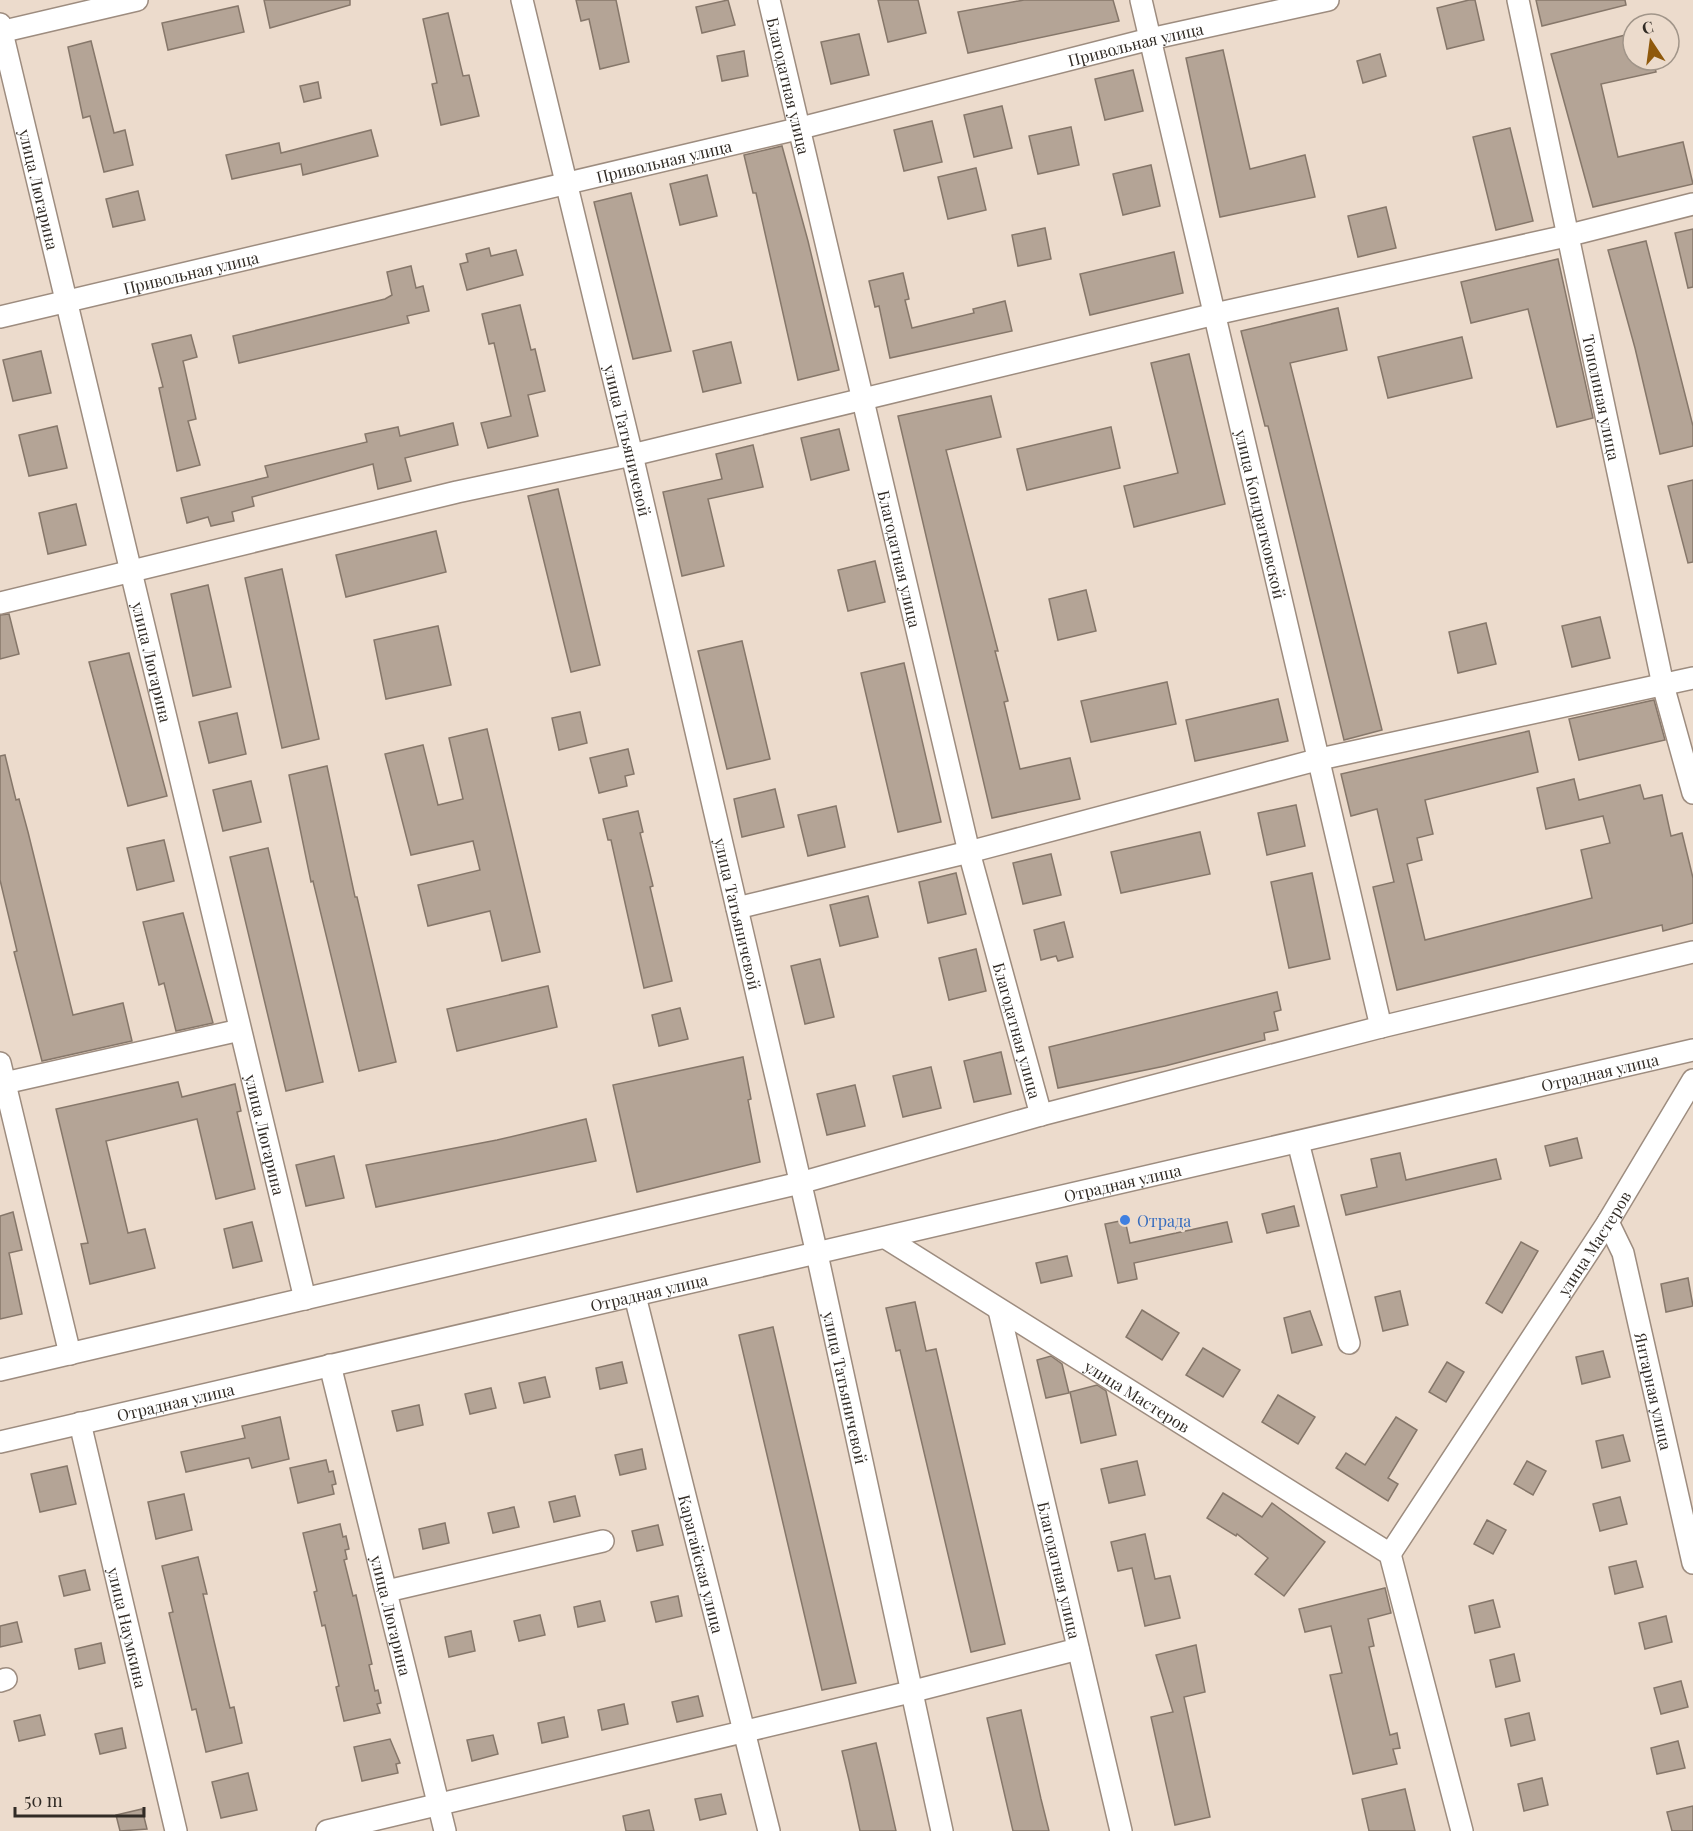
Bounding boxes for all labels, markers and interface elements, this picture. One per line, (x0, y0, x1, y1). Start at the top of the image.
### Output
north arrow (1621, 12, 1681, 72)
street label: Благодатная улица (763, 15, 815, 156)
text: С (1640, 15, 1655, 38)
street label: Привольная улица (1066, 17, 1205, 70)
street label: улица Люгарина (15, 126, 64, 252)
street label: Привольная улица (594, 134, 734, 187)
street label: Привольная улица (121, 246, 261, 298)
street label: Тополиная улица (1579, 332, 1626, 462)
street label: улица Татьяничевой (600, 361, 656, 518)
street label: улица Кондратковской (1231, 427, 1291, 601)
street label: Благодатная улица (874, 488, 926, 630)
street label: улица Люгарина (128, 599, 177, 724)
street label: улица Татьяничевой (710, 835, 766, 992)
street label: Благодатная улица (989, 960, 1046, 1101)
street label: Отрадная улица (1539, 1048, 1661, 1095)
street label: улица Люгарина (241, 1071, 290, 1197)
street label: Отрадная улица (1062, 1158, 1183, 1206)
street label: улица Мастеров (1552, 1186, 1635, 1300)
place label: Отрада (1137, 1210, 1191, 1231)
marker: Отрада (1118, 1213, 1132, 1227)
street label: Отрадная улица (588, 1268, 710, 1316)
street label: улица Татьяничевой (819, 1309, 873, 1466)
street label: Янтарная улица (1631, 1329, 1678, 1452)
street label: улица Мастеров (1080, 1354, 1195, 1437)
street label: Отрадная улица (115, 1378, 236, 1425)
street label: Карагайская улица (675, 1492, 730, 1635)
street label: Благодатная улица (1034, 1499, 1086, 1641)
street label: улица Люгарина (367, 1552, 417, 1678)
street label: улица Наумкина (104, 1564, 152, 1690)
scale bar (15, 1780, 144, 1818)
text: 50 m (24, 1788, 63, 1812)

